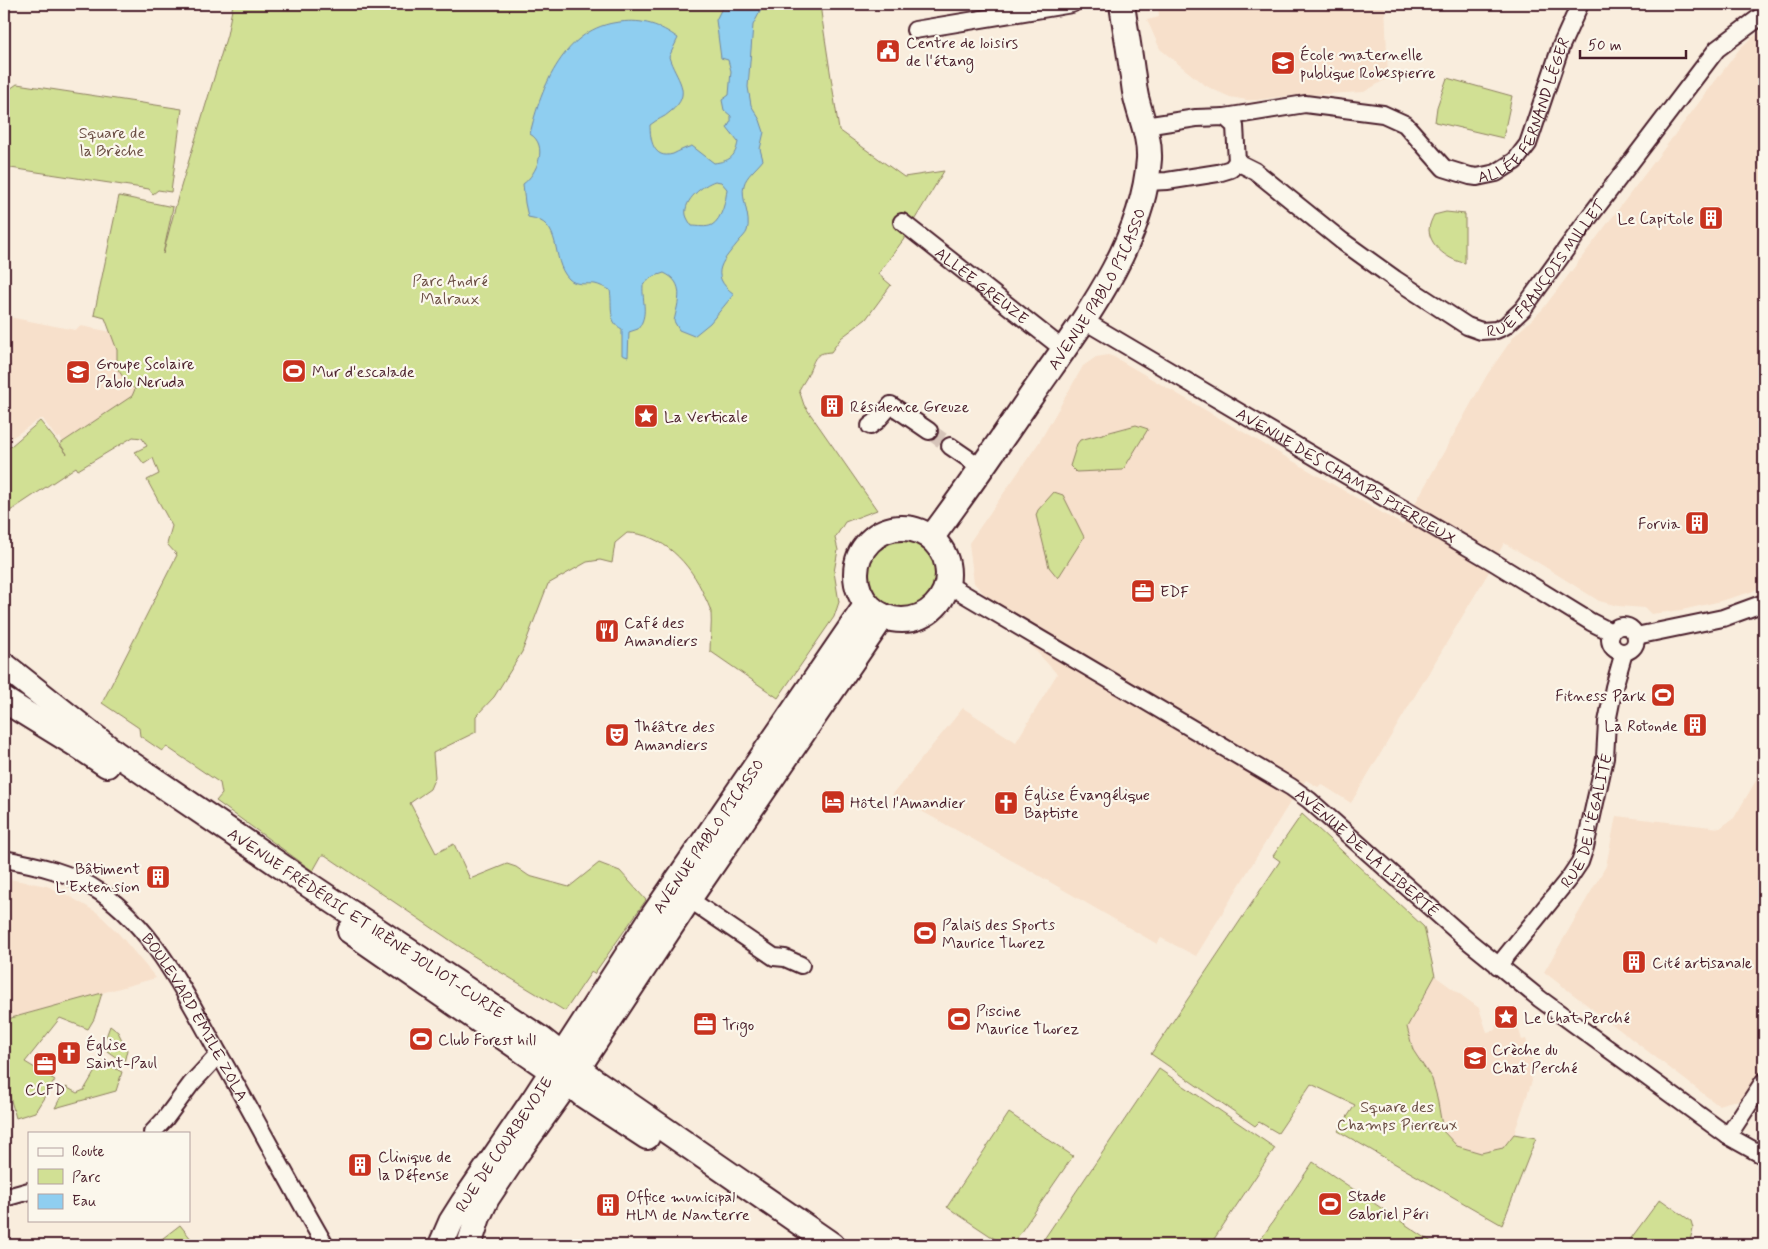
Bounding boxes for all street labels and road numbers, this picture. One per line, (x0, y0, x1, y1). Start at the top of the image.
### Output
street label: ALLÉE FERNAND LÉGER (1476, 34, 1576, 189)
street label: RUE FRANÇOIS MILLET (1486, 195, 1611, 343)
street label: AVENUE PABLO PICASSO (1044, 206, 1151, 375)
street label: ALLÉE GREUZE (930, 243, 1032, 330)
street label: AVENUE DES CHAMPS PIERREUX (1232, 404, 1460, 550)
street label: RUE DE L'ÉGALITÉ (1556, 751, 1618, 893)
street label: AVENUE PABLO PICASSO (649, 755, 770, 918)
street label: AVENUE DE LA LIBERTÉ (1290, 784, 1443, 923)
street label: AVENUE FRÉDÉRIC ET IRÈNE JOLIOT-CURIE (223, 824, 508, 1024)
street label: BOULEVARD ÉMILE ZOLA (136, 929, 252, 1105)
street label: RUE DE COURBEVOIE (451, 1073, 558, 1216)

